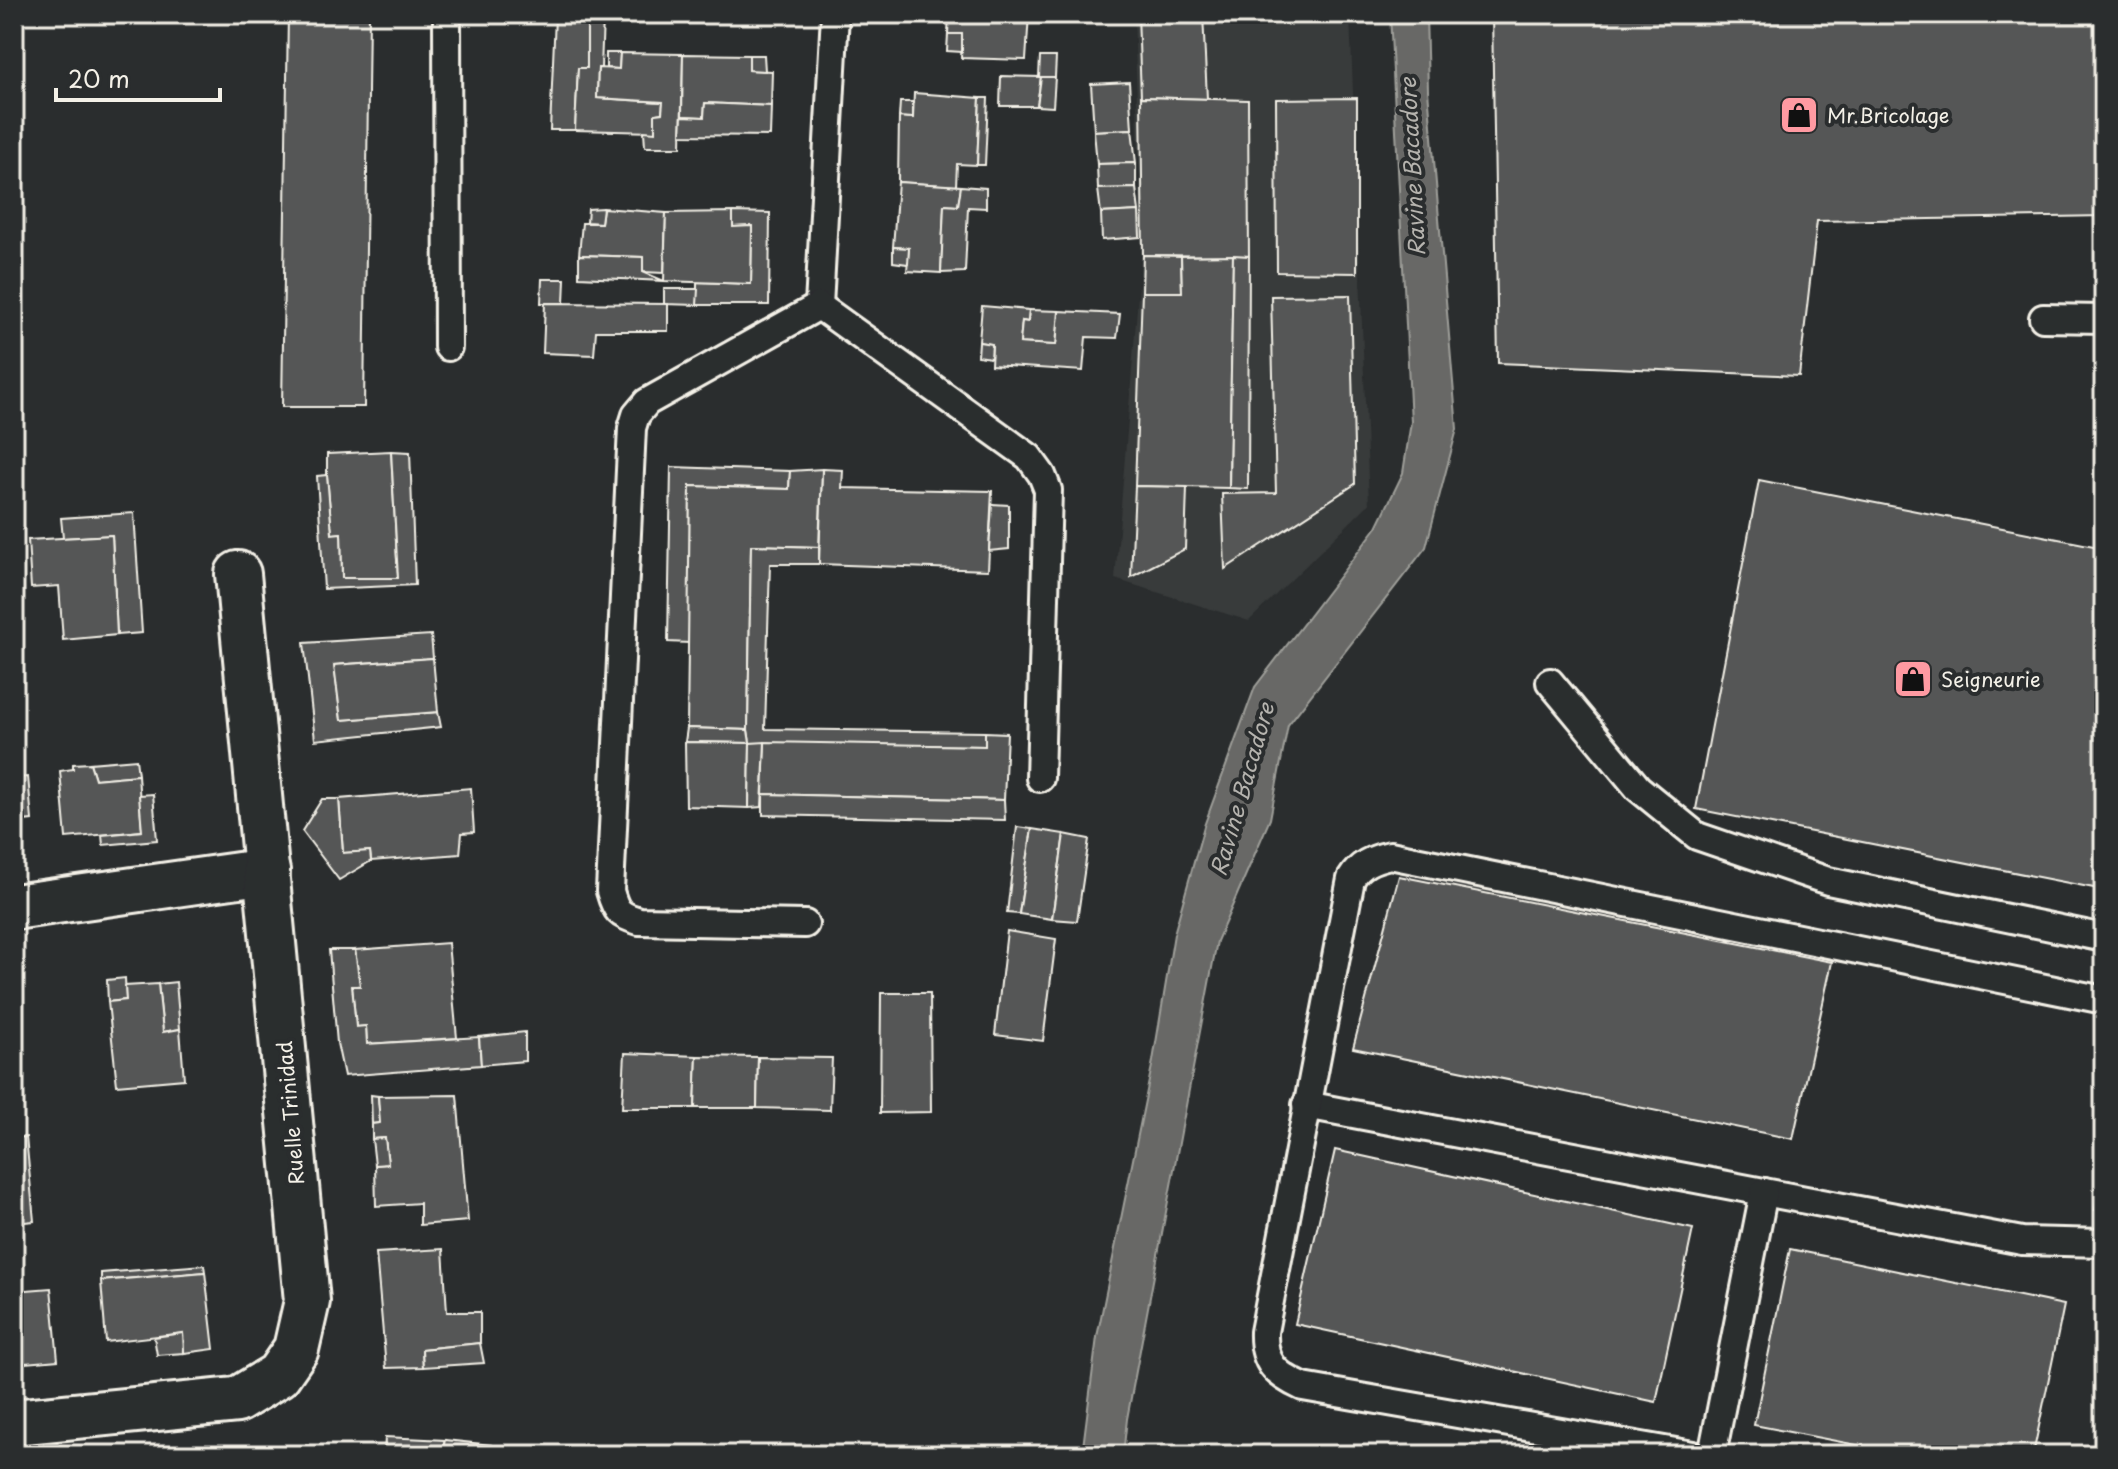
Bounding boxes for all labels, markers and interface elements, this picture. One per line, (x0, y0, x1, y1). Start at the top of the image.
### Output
scale bar (56, 52, 220, 102)
text: 20 m (68, 60, 130, 96)
water label: Ravine Bacadore (1390, 76, 1432, 257)
shop icon: Mr.Bricolage (1778, 94, 1820, 136)
place label: Mr.Bricolage (1827, 100, 1949, 130)
shop icon: Seigneurie (1892, 658, 1934, 700)
place label: Seigneurie (1941, 664, 2041, 694)
water label: Ravine Bacadore (1201, 697, 1282, 879)
street label: Ruelle Trinidad (269, 1040, 311, 1186)

